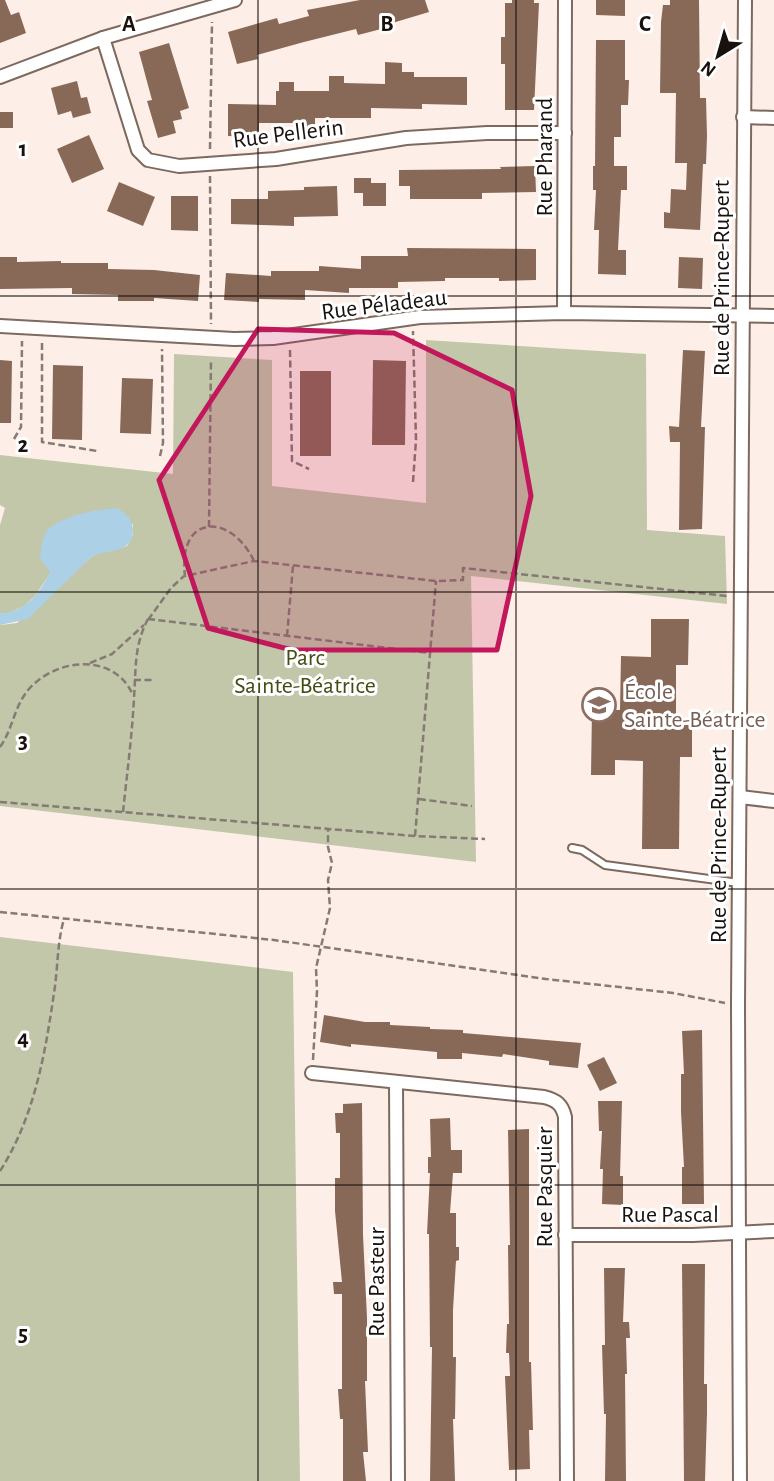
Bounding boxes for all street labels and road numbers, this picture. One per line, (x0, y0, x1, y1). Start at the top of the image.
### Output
street label: Rue Pharand (533, 97, 557, 217)
street label: Rue Pellerin (231, 115, 345, 153)
street label: Rue de Prince-Rupert (710, 179, 734, 376)
street label: Rue Péladeau (320, 285, 448, 325)
street label: Rue de Prince-Rupert (707, 746, 731, 943)
street label: Rue Pasquier (533, 1126, 557, 1248)
street label: Rue Pascal (621, 1203, 719, 1227)
street label: Rue Pasteur (365, 1227, 389, 1337)

